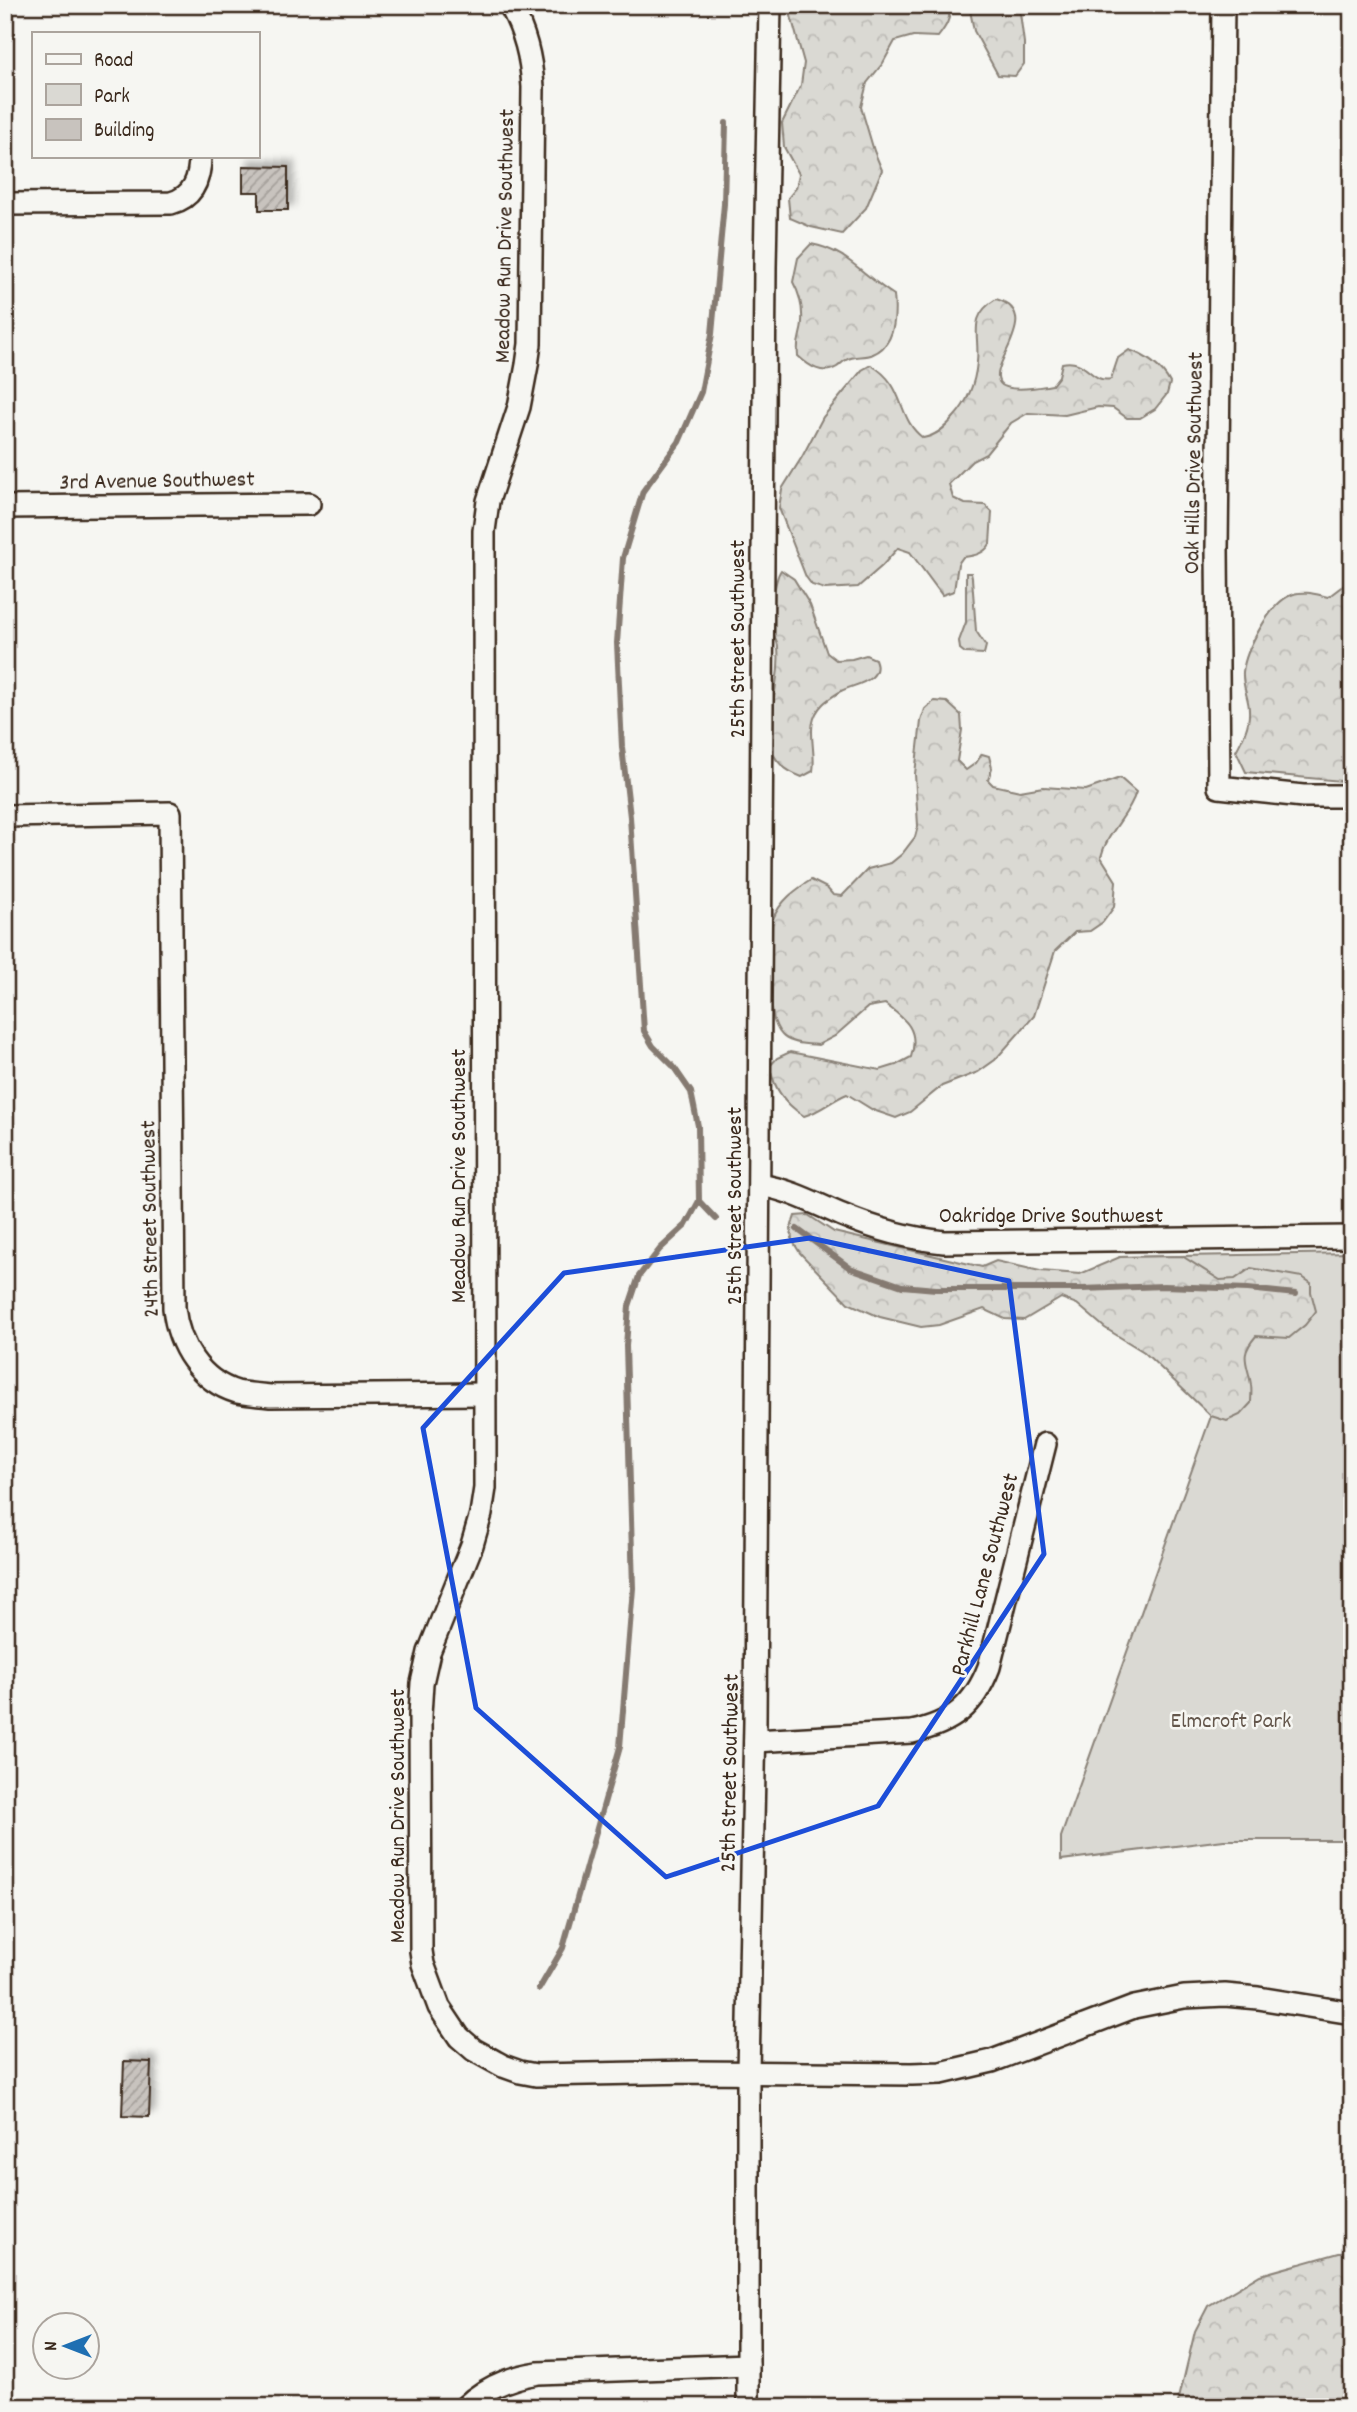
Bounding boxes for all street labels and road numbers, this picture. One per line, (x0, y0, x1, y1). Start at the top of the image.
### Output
street label: Meadow Run Drive Southwest (488, 109, 525, 364)
street label: Oak Hills Drive Southwest (1177, 352, 1214, 575)
street label: 3rd Avenue Southwest (59, 464, 255, 501)
street label: 25th Street Southwest (723, 540, 756, 738)
street label: Meadow Run Drive Southwest (444, 1049, 477, 1303)
street label: 25th Street Southwest (720, 1107, 753, 1305)
street label: 24th Street Southwest (133, 1120, 170, 1318)
street label: Oakridge Drive Southwest (939, 1201, 1163, 1234)
street label: Parkhill Lane Southwest (943, 1470, 1029, 1680)
street label: 25th Street Southwest (713, 1674, 750, 1873)
street label: Meadow Run Drive Southwest (383, 1689, 416, 1943)

